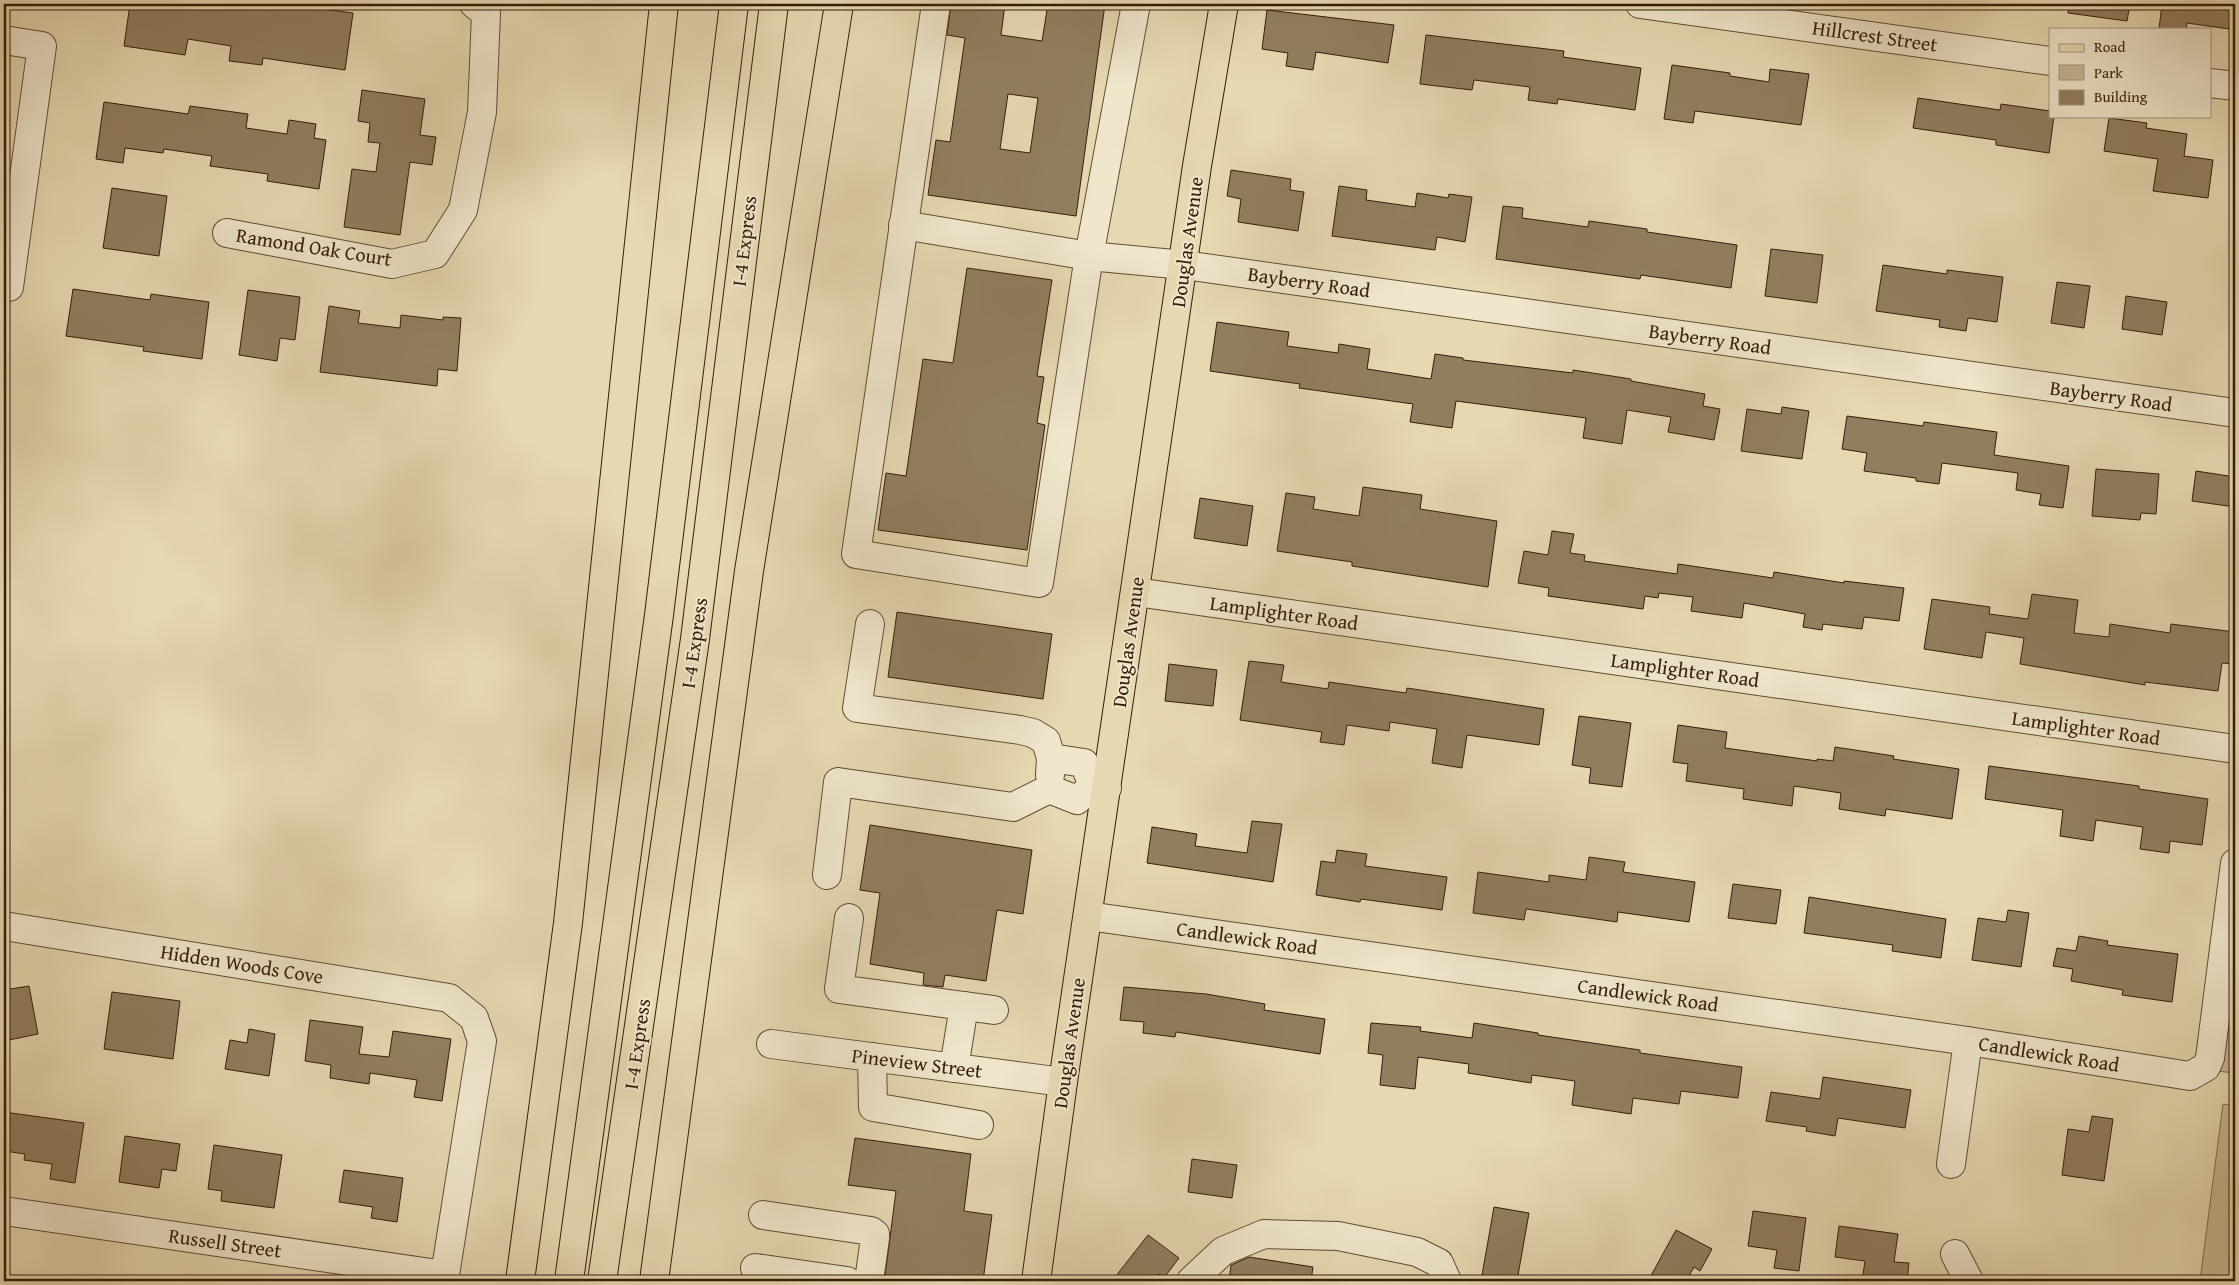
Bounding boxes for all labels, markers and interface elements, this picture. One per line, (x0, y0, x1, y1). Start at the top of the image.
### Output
street label: Hillcrest Street (1811, 12, 1940, 59)
legend (2049, 28, 2212, 118)
text: Road (2094, 36, 2125, 57)
text: Park (2094, 62, 2123, 83)
text: Building (2094, 86, 2148, 107)
street label: Douglas Avenue (1163, 175, 1210, 309)
street label: I-4 Express (724, 194, 763, 288)
street label: Ramond Oak Court (234, 220, 394, 273)
street label: Bayberry Road (1246, 259, 1372, 304)
street label: Bayberry Road (1647, 316, 1773, 361)
street label: Bayberry Road (2048, 373, 2174, 418)
street label: Douglas Avenue (1104, 575, 1151, 709)
street label: Lamplighter Road (1208, 588, 1361, 637)
street label: I-4 Express (673, 596, 714, 690)
street label: Lamplighter Road (1609, 645, 1762, 694)
street label: Lamplighter Road (2010, 703, 2163, 752)
street label: Candlewick Road (1175, 913, 1320, 962)
street label: Hidden Woods Cove (159, 936, 326, 991)
street label: Candlewick Road (1576, 970, 1721, 1019)
street label: Douglas Avenue (1045, 976, 1092, 1110)
street label: I-4 Express (616, 997, 657, 1091)
street label: Candlewick Road (1977, 1028, 2122, 1079)
street label: Pineview Street (850, 1040, 984, 1085)
street label: Russell Street (167, 1220, 283, 1265)

